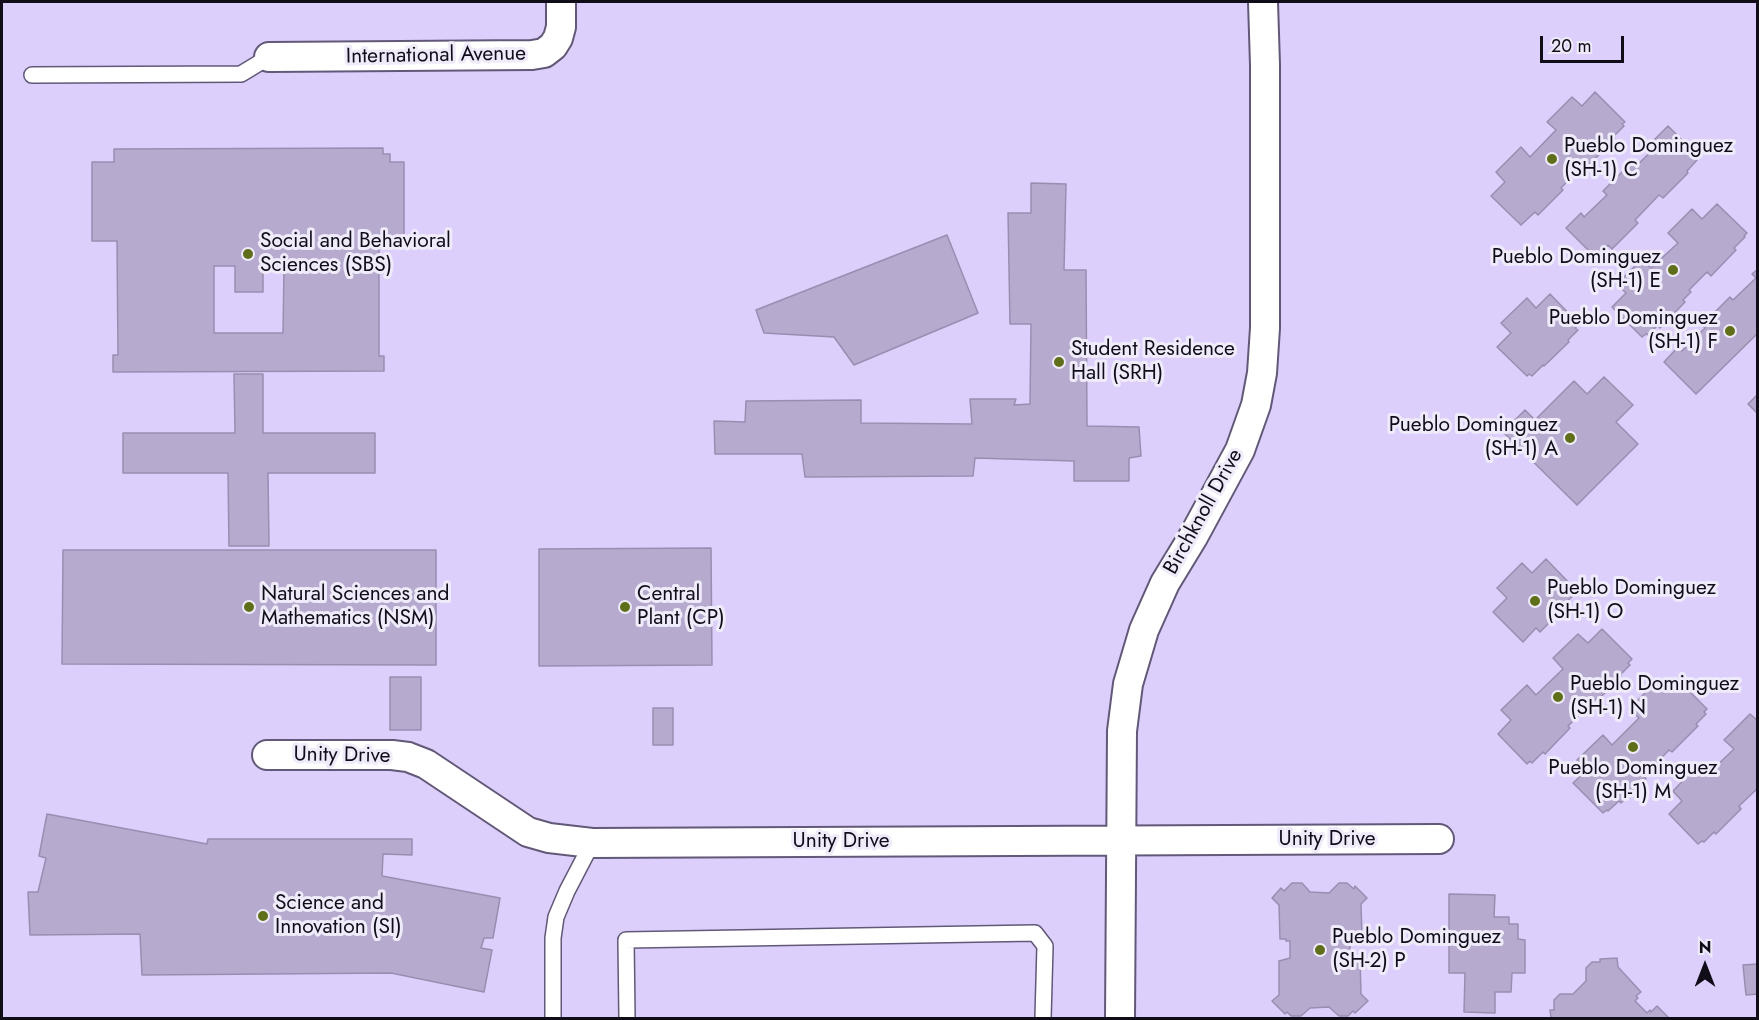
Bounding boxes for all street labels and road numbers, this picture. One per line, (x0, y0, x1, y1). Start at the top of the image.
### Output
street label: International Avenue (346, 42, 526, 70)
street label: Birchknoll Drive (1159, 445, 1249, 579)
street label: Unity Drive (293, 743, 391, 769)
street label: Unity Drive (1279, 827, 1375, 853)
street label: Unity Drive (793, 829, 889, 855)

